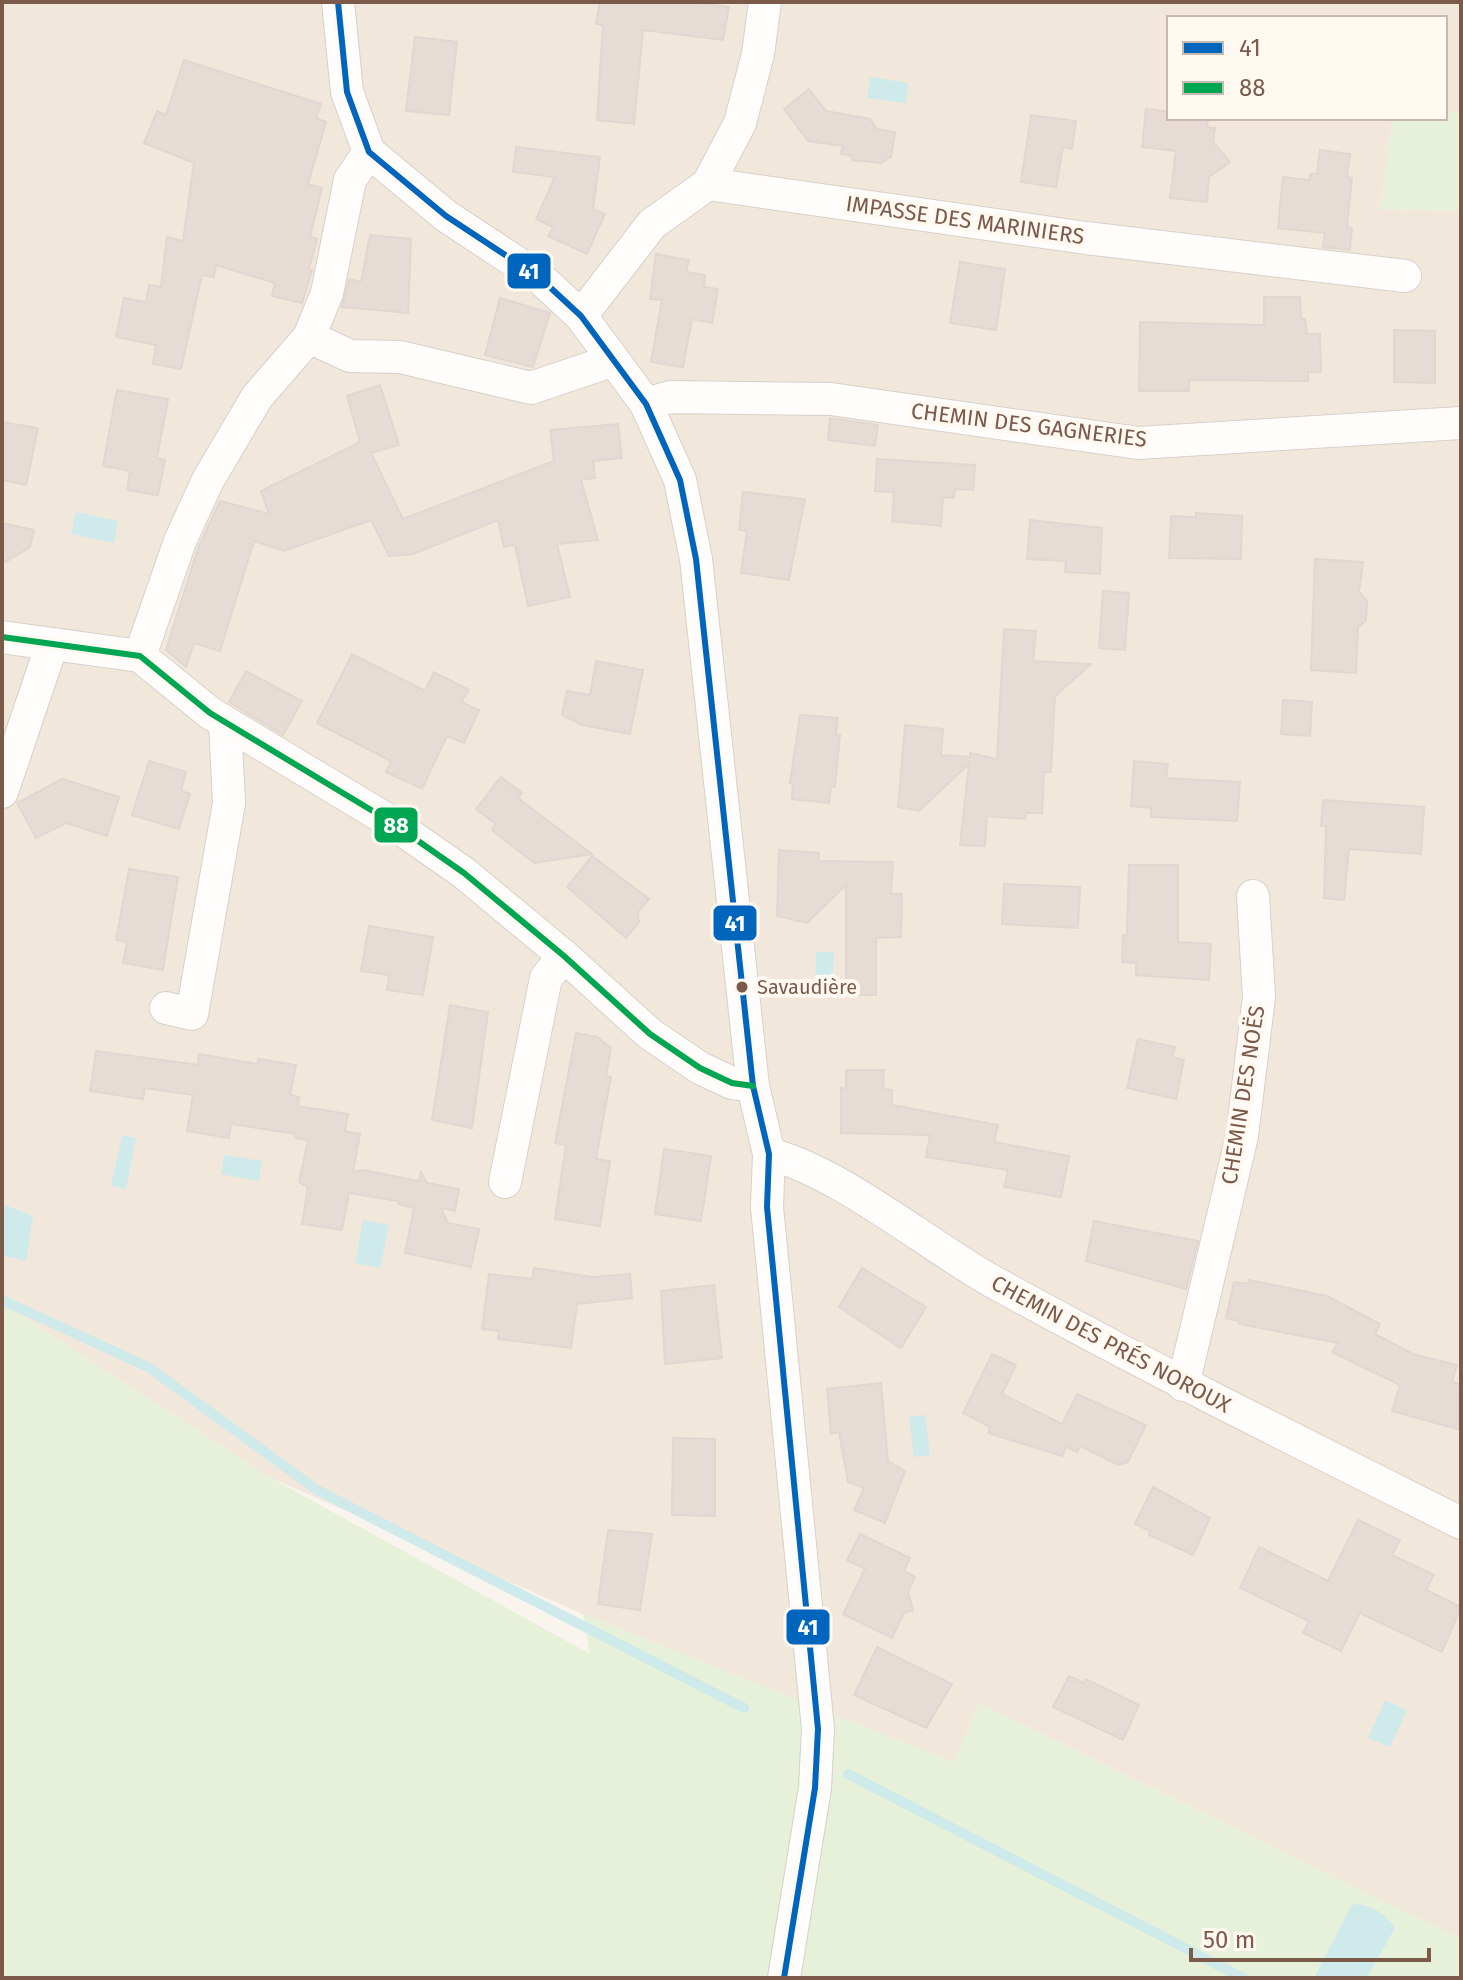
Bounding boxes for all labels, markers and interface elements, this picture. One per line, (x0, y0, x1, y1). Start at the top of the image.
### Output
legend (1167, 16, 1447, 120)
text: 41 (1239, 34, 1261, 62)
text: 88 (1239, 74, 1265, 102)
street label: IMPASSE DES MARINIERS (844, 190, 1086, 250)
line badge: 41 (506, 252, 552, 290)
text: 41 (518, 258, 540, 285)
street label: CHEMIN DES GAGNERIES (910, 397, 1148, 453)
line badge: 88 (373, 806, 419, 844)
text: 88 (383, 812, 409, 839)
line badge: 41 (712, 904, 758, 942)
text: 41 (724, 910, 746, 937)
place label: Savaudière (757, 975, 857, 999)
marker: Savaudière (734, 979, 750, 995)
street label: CHEMIN DES NOËS (1216, 1004, 1270, 1186)
street label: CHEMIN DES PRÉS NOROUX (987, 1269, 1236, 1419)
line badge: 41 (785, 1608, 831, 1646)
text: 41 (797, 1614, 819, 1641)
scale bar (1191, 1912, 1429, 1962)
text: 50 m (1203, 1926, 1255, 1954)

